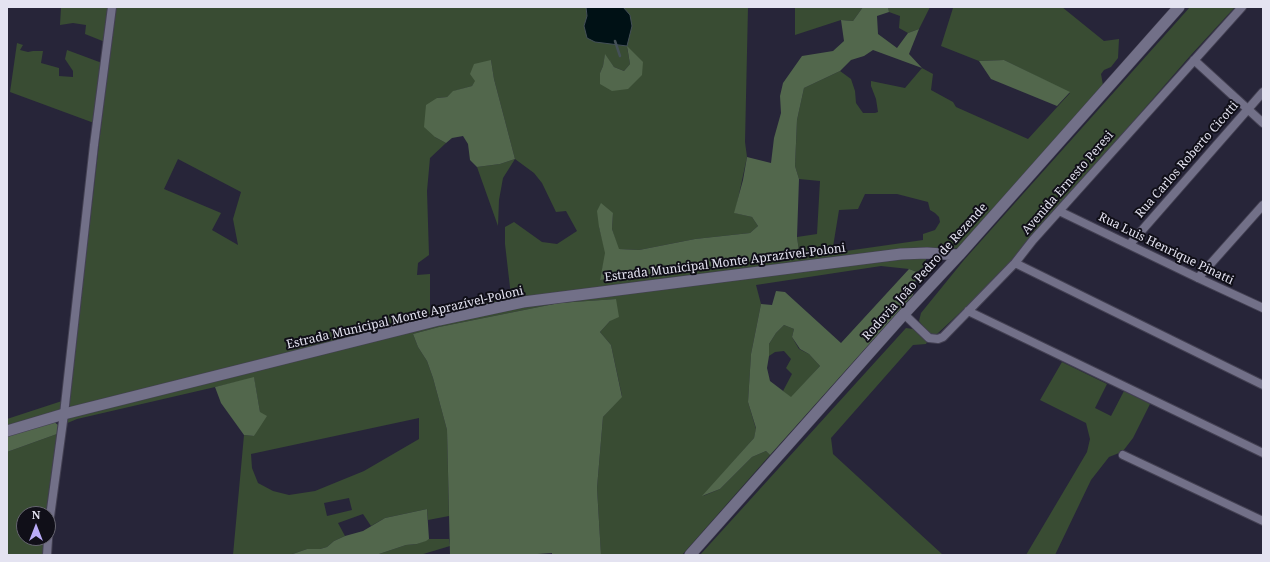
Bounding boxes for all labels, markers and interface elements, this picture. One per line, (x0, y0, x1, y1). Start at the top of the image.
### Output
street label: Rua Carlos Roberto Cicotti (1133, 99, 1241, 221)
street label: Avenida Ernesto Peresi (1019, 129, 1117, 237)
street label: Rodovia João Pedro de Rezende (860, 200, 990, 344)
street label: Rua Luis Henrique Pinatti (1096, 210, 1236, 288)
street label: Estrada Municipal Monte Aprazível-Poloni (604, 241, 846, 285)
street label: Estrada Municipal Monte Aprazível-Poloni (285, 284, 525, 352)
north arrow (16, 506, 56, 546)
text: N (32, 507, 40, 522)

